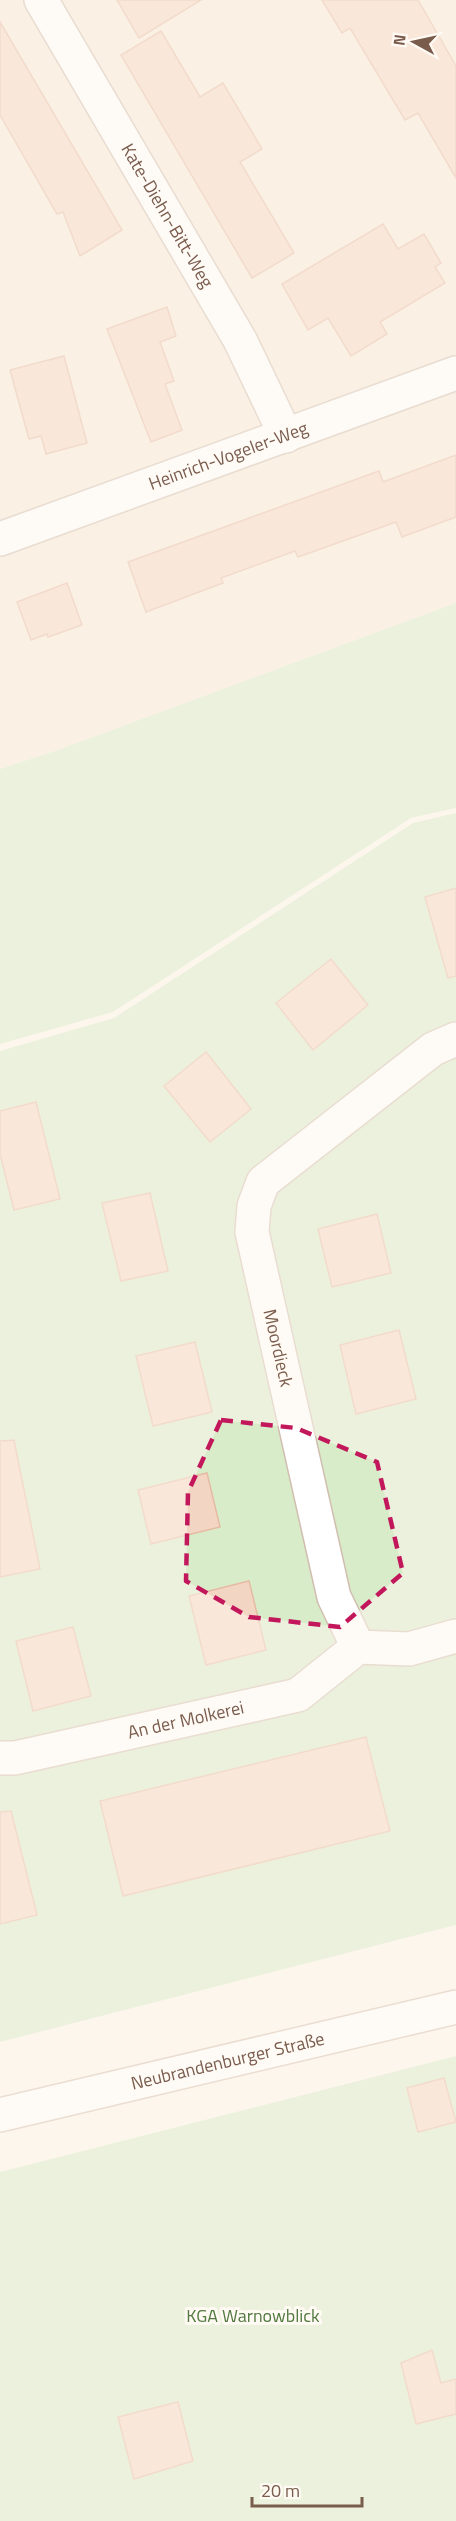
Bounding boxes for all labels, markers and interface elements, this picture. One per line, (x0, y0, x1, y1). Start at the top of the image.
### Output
north arrow (384, 12, 444, 72)
text: N (386, 33, 412, 47)
street label: Kate-Diehn-Bitt-Weg (115, 138, 221, 293)
street label: Heinrich-Vogeler-Weg (145, 414, 312, 497)
street label: Moordieck (256, 1306, 301, 1390)
street label: An der Molkerei (125, 1693, 246, 1746)
street label: Neubrandenburger Straße (128, 2025, 327, 2097)
park label: KGA Warnowblick (186, 2302, 320, 2329)
scale bar (252, 2470, 362, 2508)
text: 20 m (261, 2477, 300, 2504)

